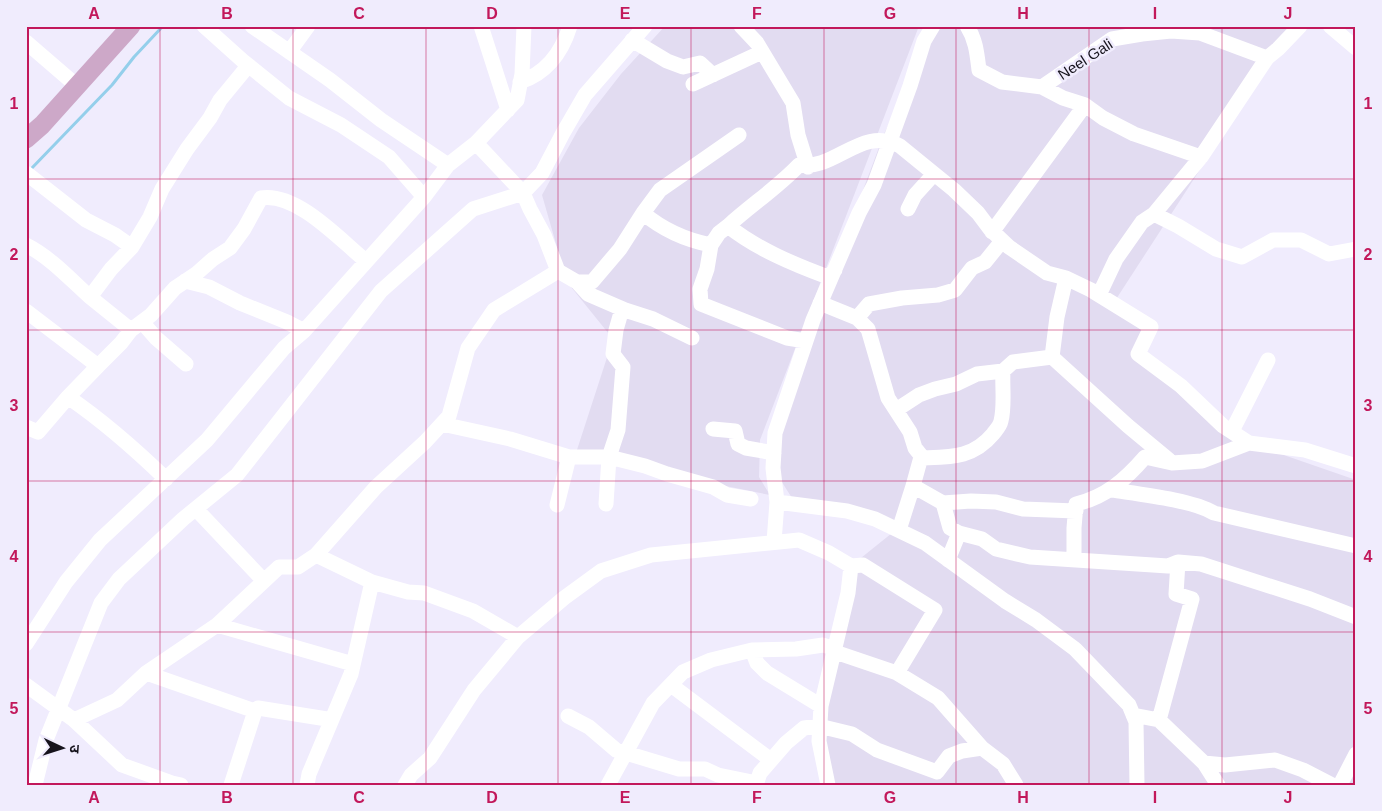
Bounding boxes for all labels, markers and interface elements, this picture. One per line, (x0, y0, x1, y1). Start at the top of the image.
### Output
text: A (88, 5, 100, 22)
text: B (221, 5, 233, 22)
text: C (353, 5, 365, 22)
text: D (486, 5, 498, 22)
text: E (620, 5, 631, 22)
text: F (752, 5, 762, 22)
text: G (884, 5, 896, 22)
text: H (1017, 5, 1029, 22)
text: I (1153, 5, 1157, 22)
text: J (1284, 5, 1292, 22)
street label: Neel Gali (1054, 35, 1116, 83)
text: 1 (10, 95, 19, 112)
text: 1 (1364, 95, 1373, 112)
text: 2 (10, 246, 19, 263)
text: 2 (1364, 246, 1373, 263)
text: 3 (10, 397, 19, 414)
text: 3 (1364, 397, 1373, 414)
text: 4 (10, 548, 19, 565)
text: 4 (1364, 548, 1373, 565)
text: 5 (10, 700, 19, 717)
text: 5 (1364, 700, 1373, 717)
north arrow (38, 724, 88, 774)
text: उ (67, 744, 83, 754)
text: A (88, 789, 100, 806)
text: B (221, 789, 233, 806)
text: C (353, 789, 365, 806)
text: D (486, 789, 498, 806)
text: E (620, 789, 631, 806)
text: F (752, 789, 762, 806)
text: G (884, 789, 896, 806)
text: H (1017, 789, 1029, 806)
text: I (1153, 789, 1157, 806)
text: J (1284, 789, 1292, 806)

